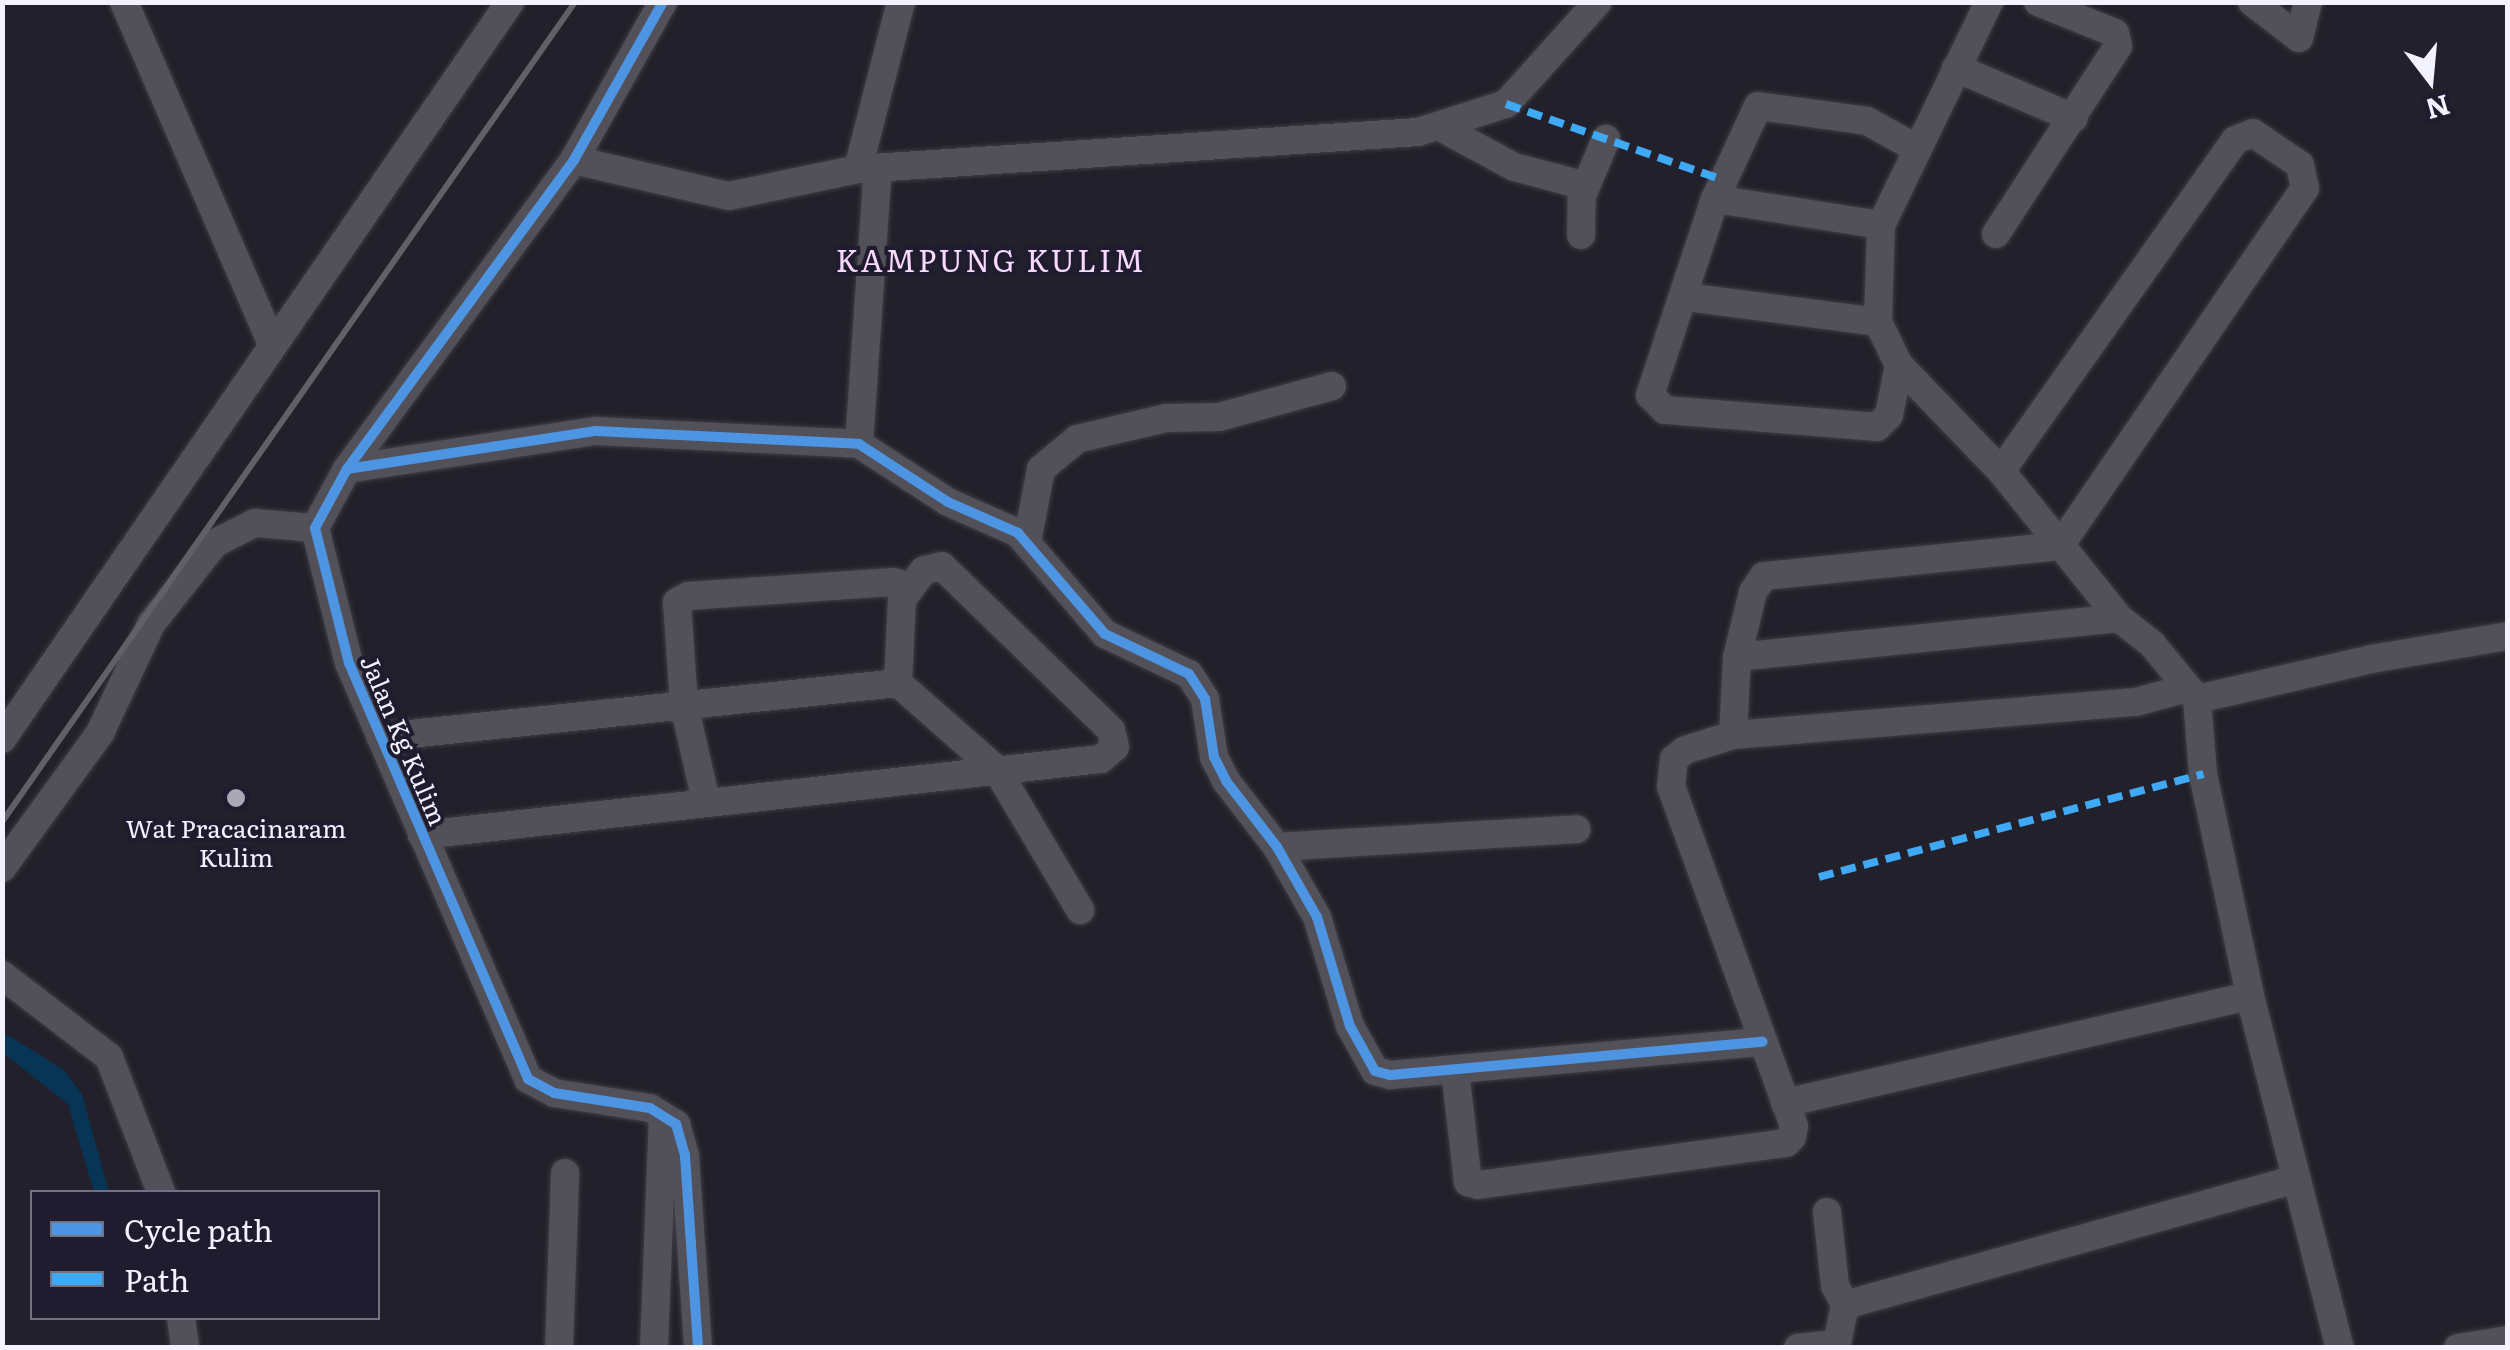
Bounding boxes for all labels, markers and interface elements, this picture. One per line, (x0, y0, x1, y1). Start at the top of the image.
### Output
north arrow (2380, 30, 2480, 130)
text: N (2421, 85, 2455, 132)
district label: KAMPUNG KULIM (836, 241, 1146, 277)
street label: Jalan Kg Kulim (355, 650, 453, 830)
marker: Wat Pracacinaram Kulim (225, 787, 247, 809)
place label: Wat Pracacinaram Kulim (126, 814, 346, 873)
legend (30, 1190, 380, 1320)
text: Cycle path (124, 1207, 273, 1251)
text: Path (124, 1257, 189, 1301)

